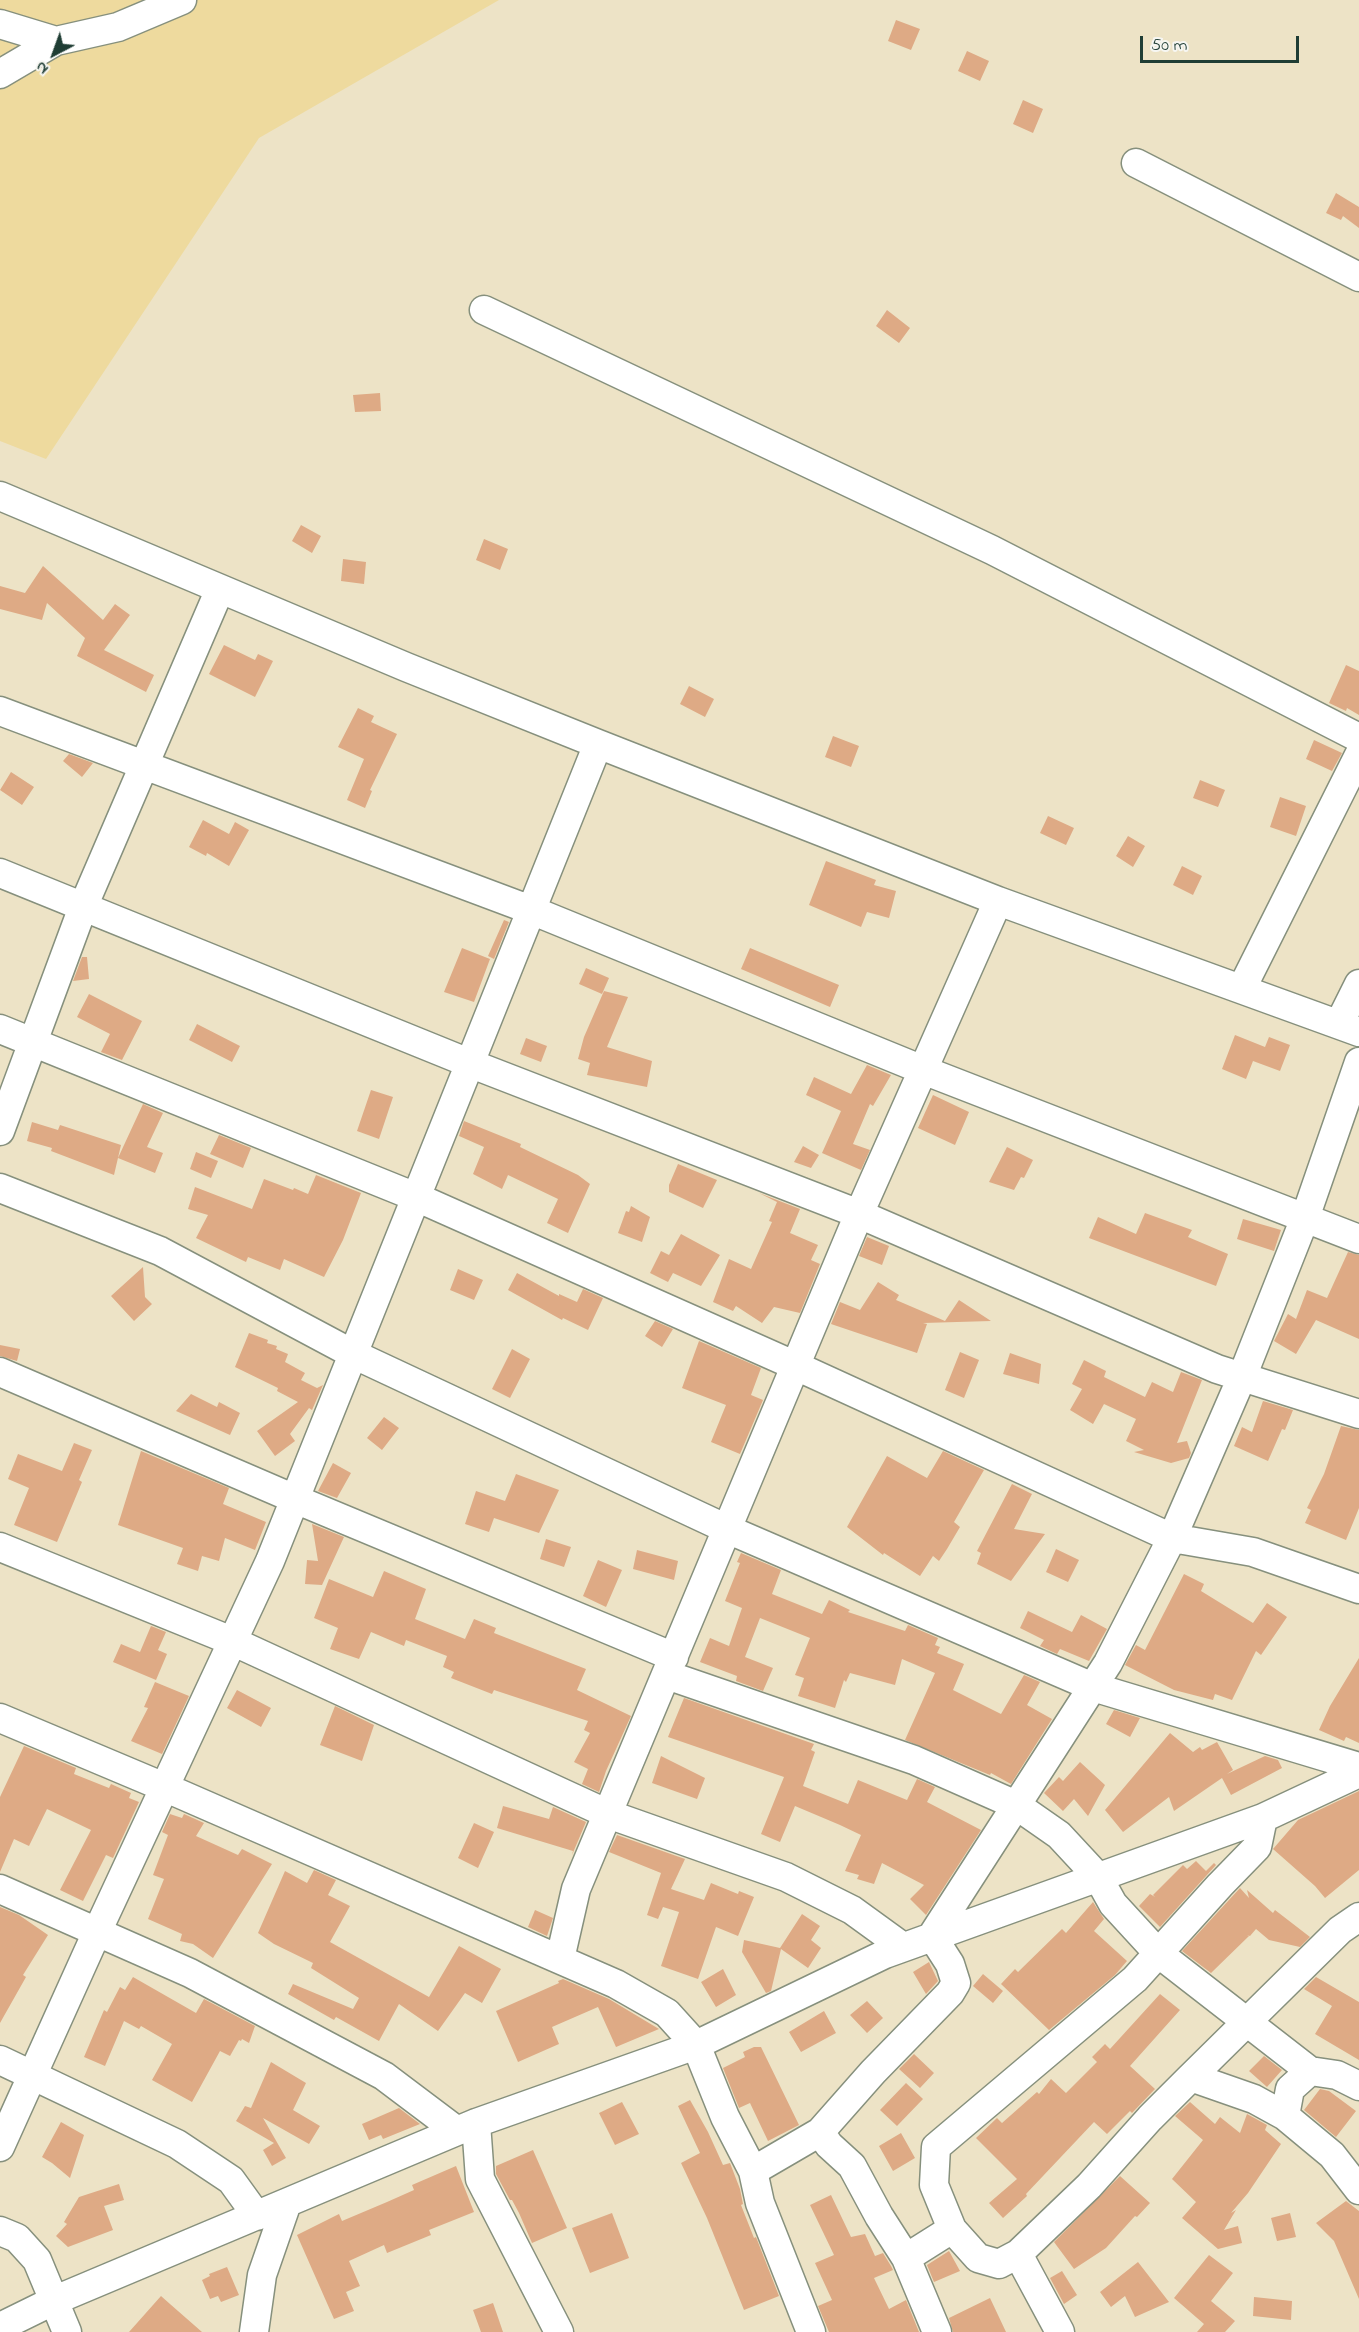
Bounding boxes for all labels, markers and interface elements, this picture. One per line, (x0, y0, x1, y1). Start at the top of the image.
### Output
north arrow (24, 24, 84, 84)
scale bar (1143, 24, 1302, 62)
text: 50 m (1151, 33, 1188, 59)
text: N (30, 55, 54, 80)

